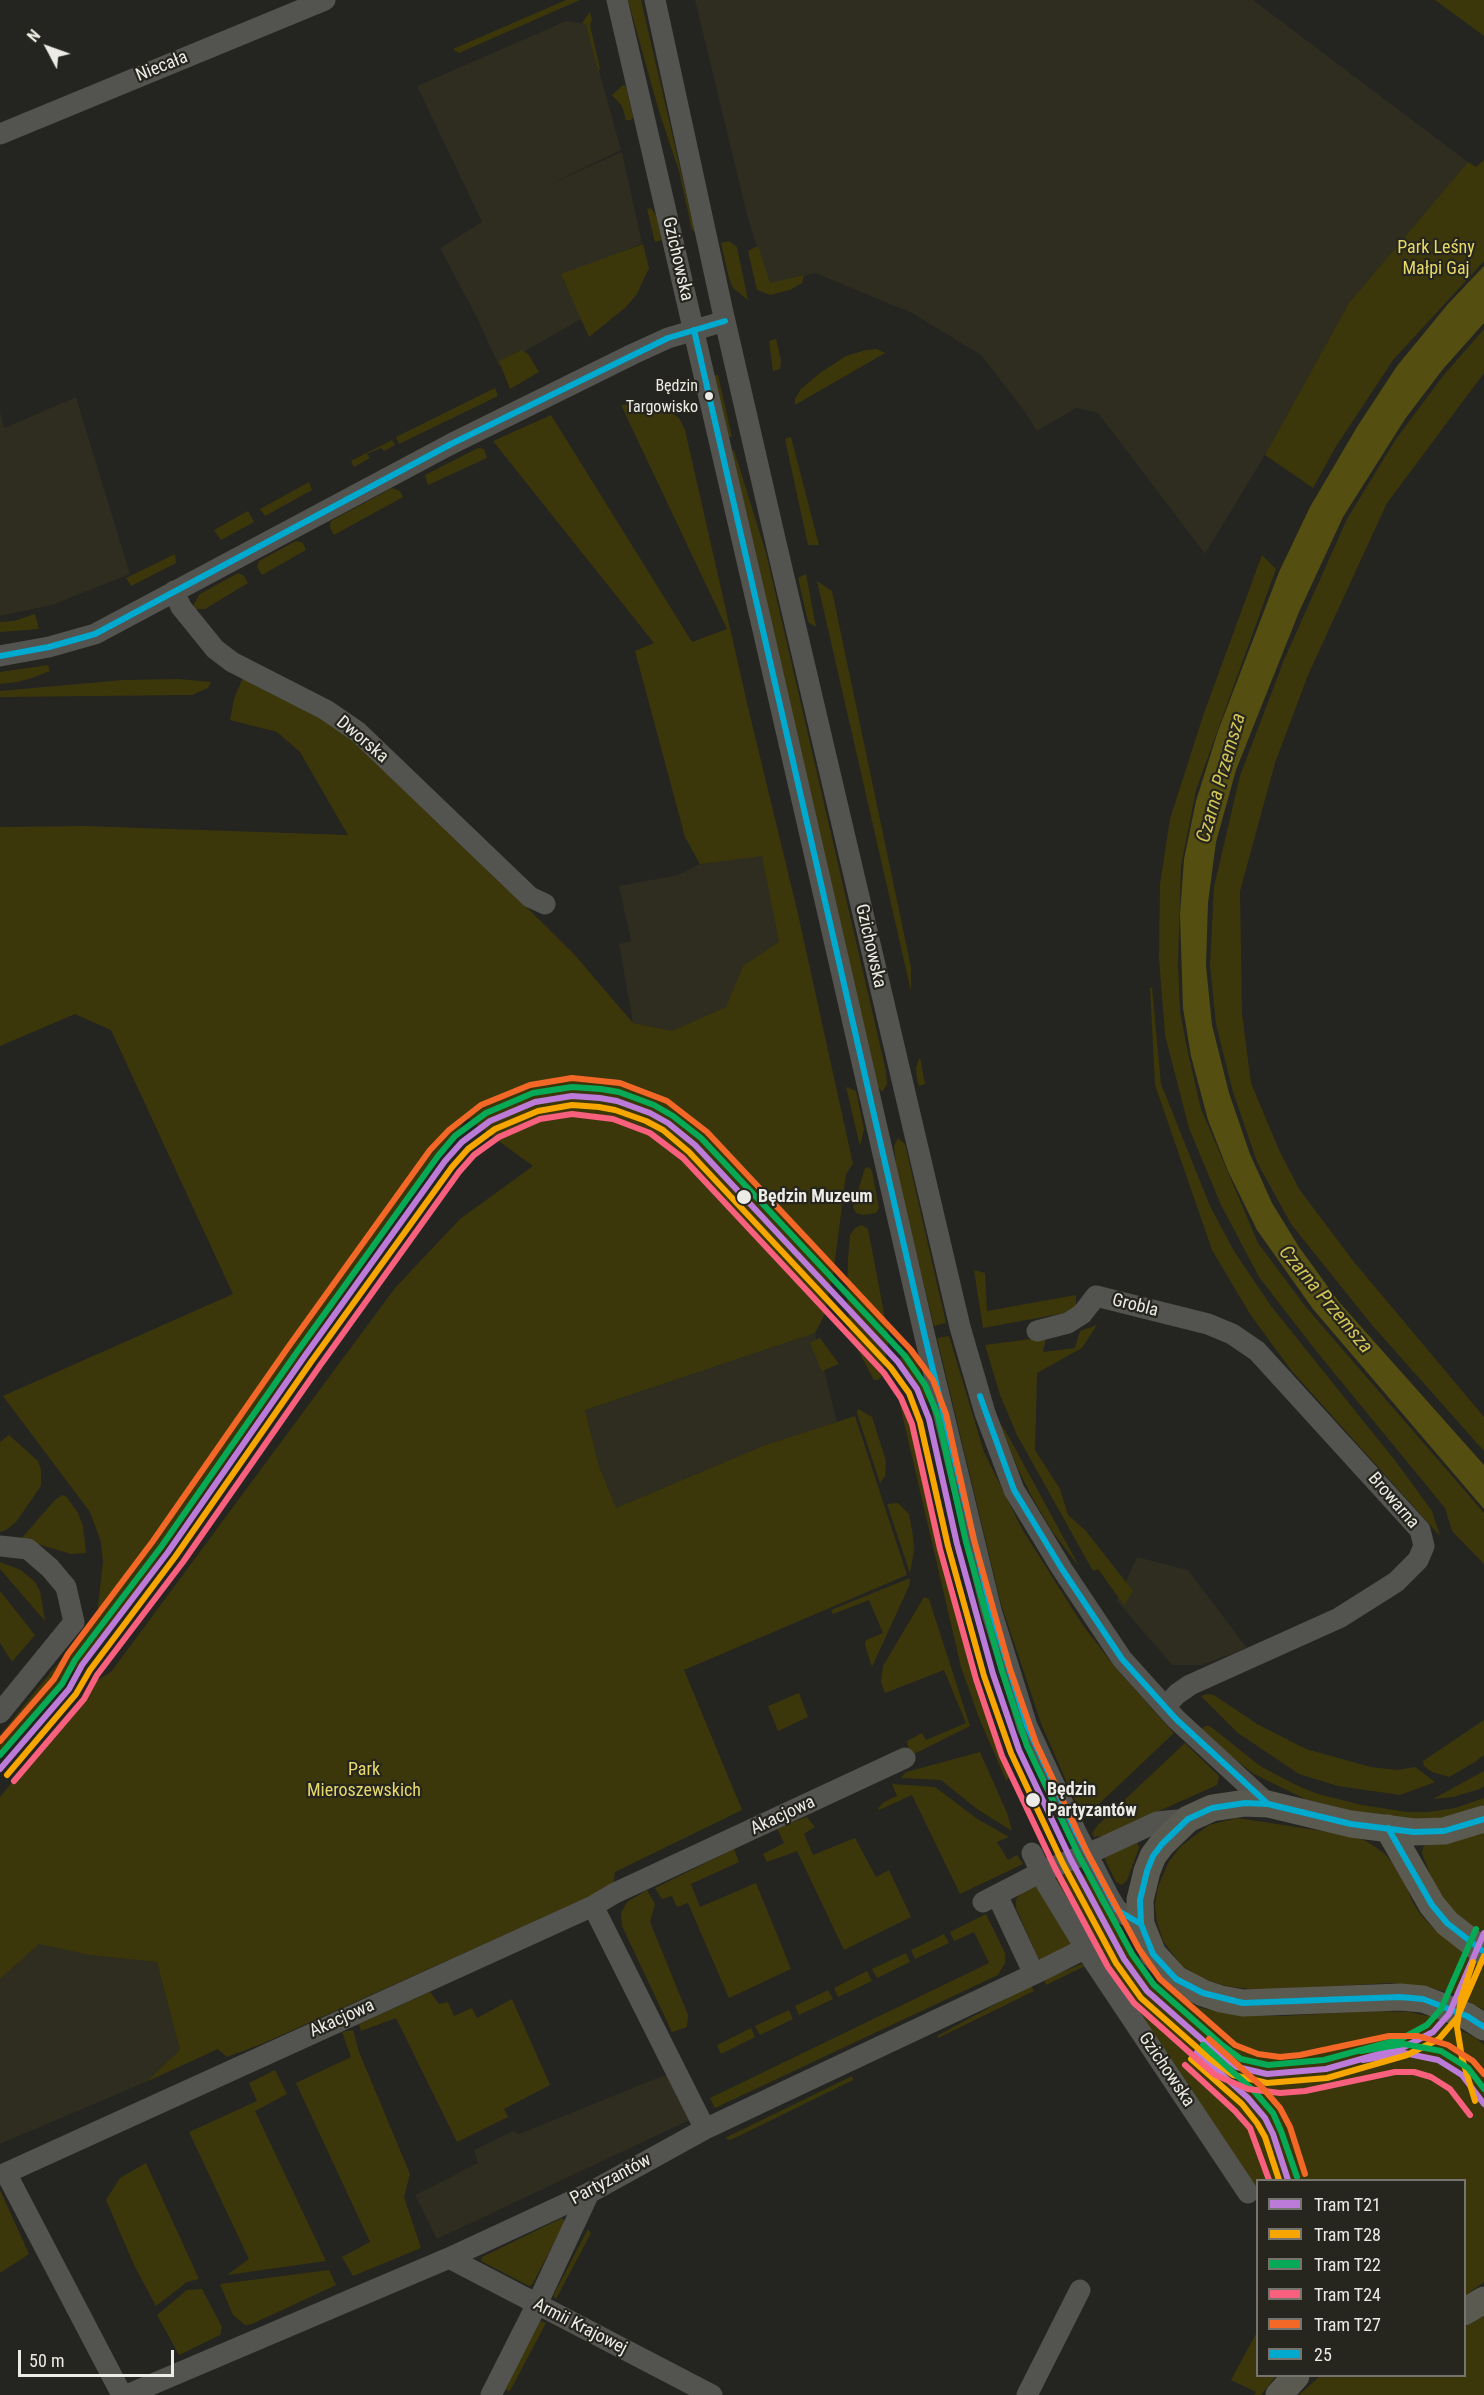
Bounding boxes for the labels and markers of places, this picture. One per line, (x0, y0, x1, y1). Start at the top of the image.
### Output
place label: Będzin Targowisko (626, 377, 698, 415)
marker: Będzin Targowisko (703, 390, 715, 402)
place label: Będzin Muzeum (758, 1186, 873, 1208)
marker: Będzin Muzeum (735, 1188, 753, 1206)
place label: Będzin Partyzantów (1047, 1779, 1137, 1822)
marker: Będzin Partyzantów (1024, 1791, 1042, 1809)

